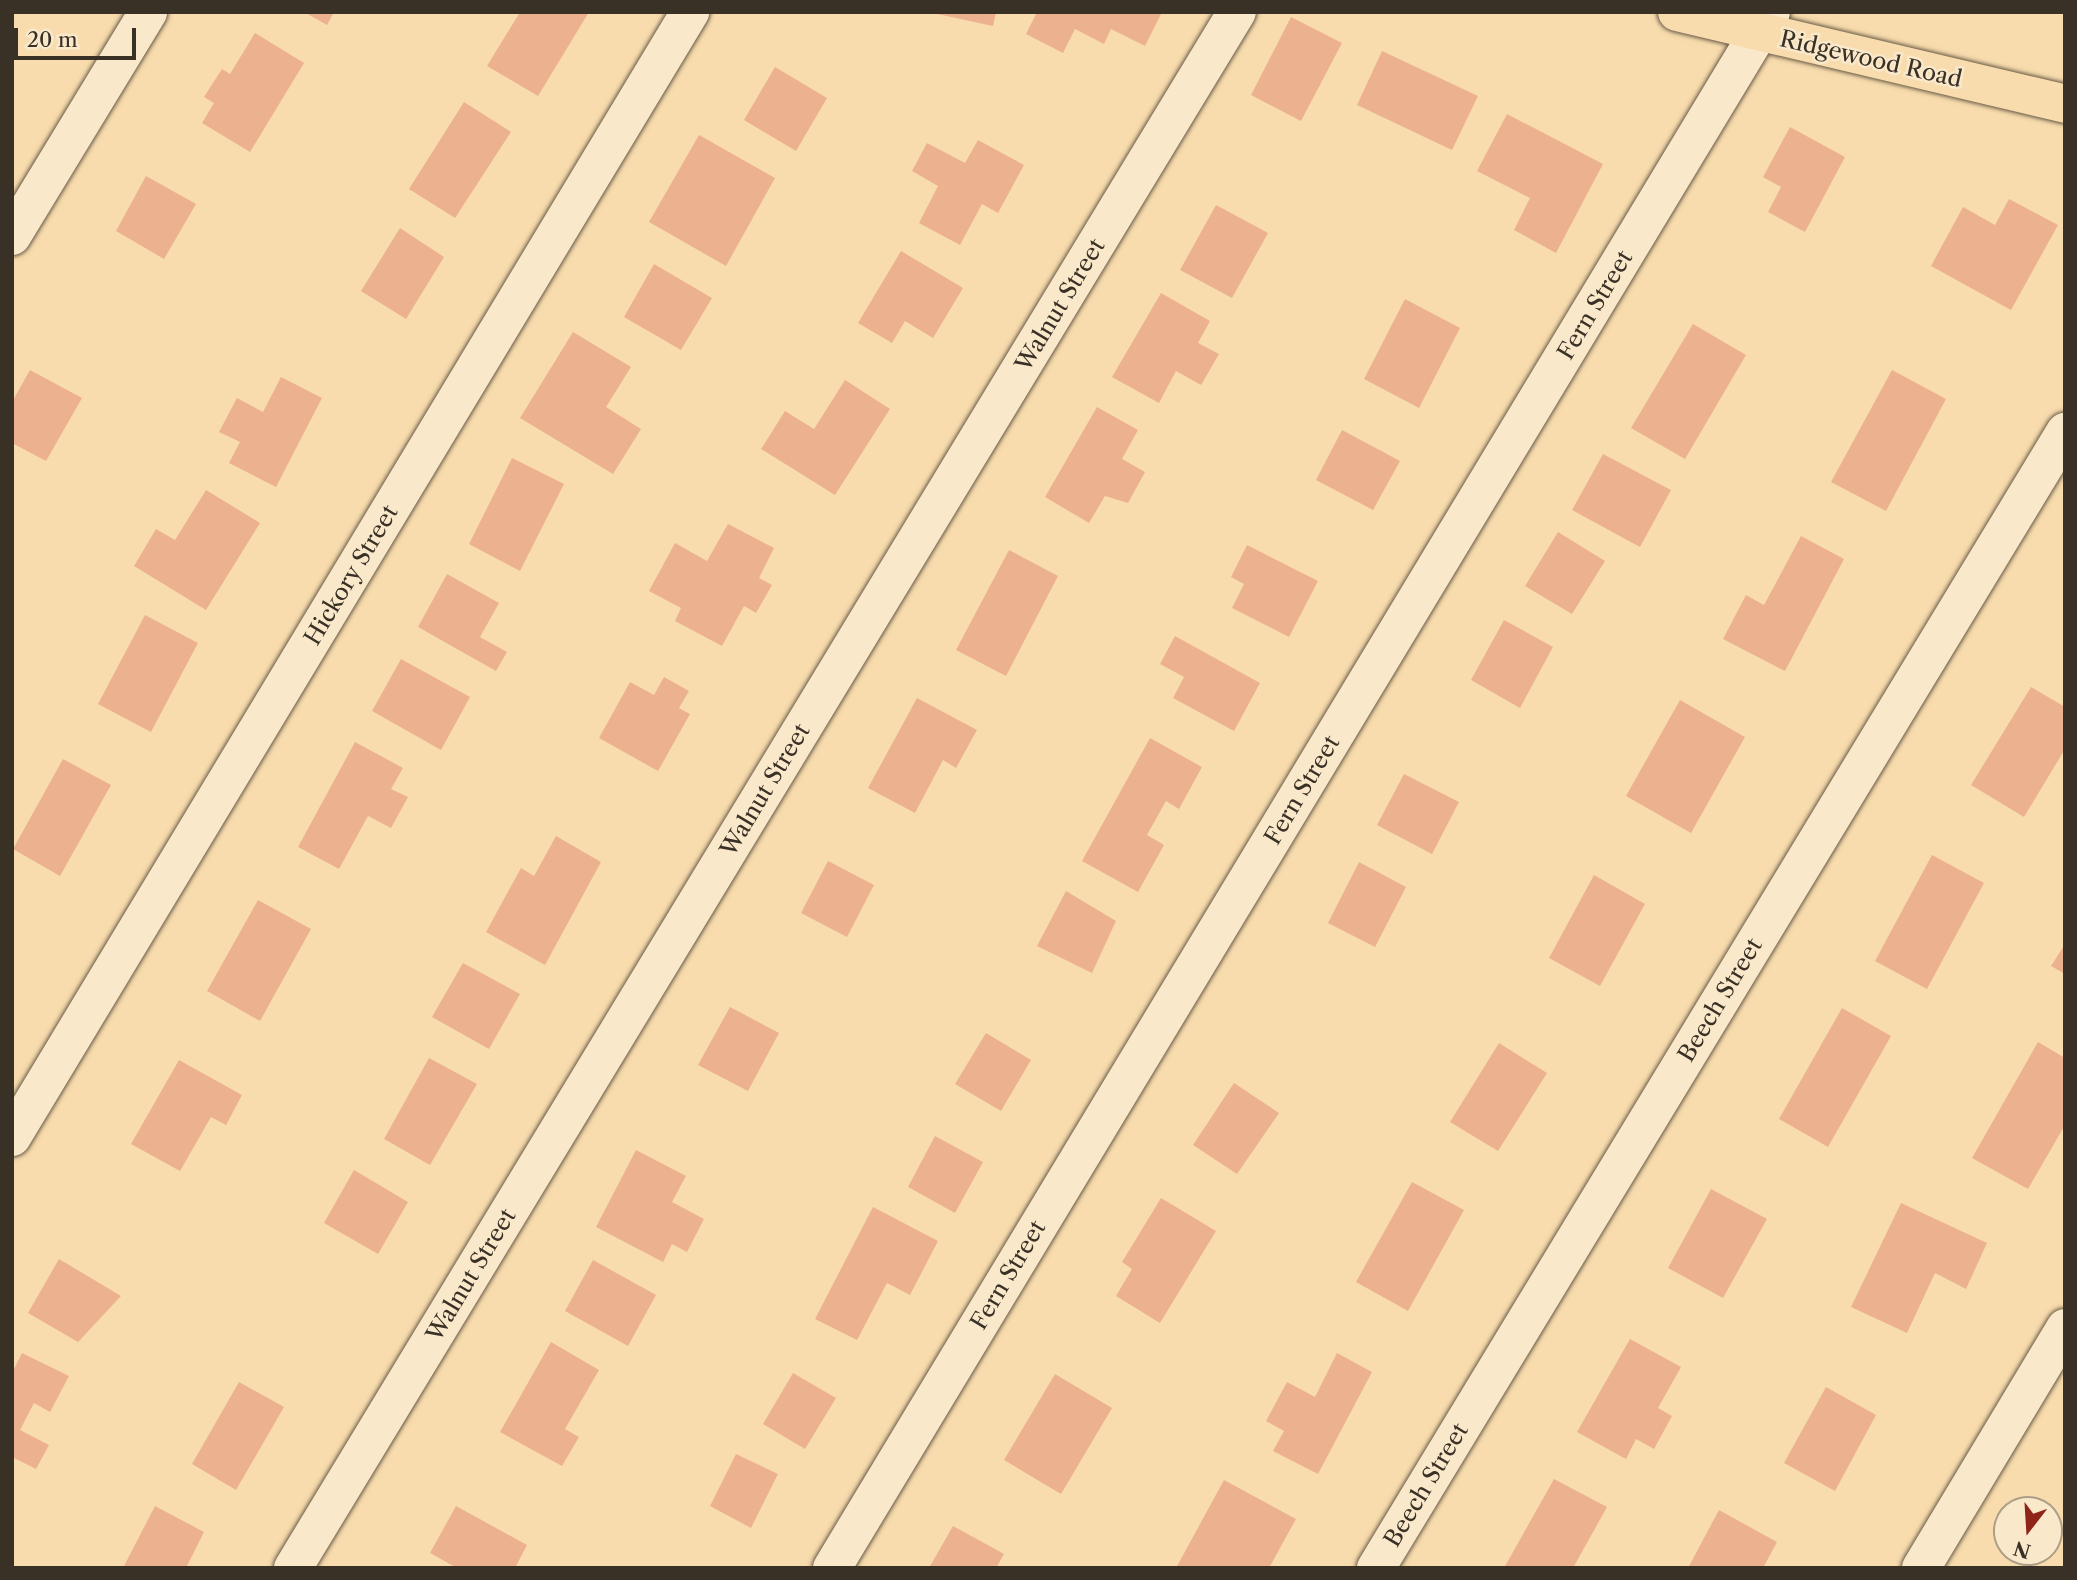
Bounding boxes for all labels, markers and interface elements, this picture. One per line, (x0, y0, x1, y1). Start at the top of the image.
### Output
scale bar (18, 14, 140, 58)
street label: Ridgewood Road (1777, 25, 1965, 93)
text: 20 m (27, 27, 78, 52)
street label: Walnut Street (1010, 234, 1110, 376)
street label: Fern Street (1552, 245, 1638, 365)
street label: Hickory Street (298, 500, 404, 650)
street label: Walnut Street (715, 719, 815, 861)
street label: Fern Street (1259, 730, 1345, 850)
street label: Beech Street (1672, 933, 1768, 1067)
street label: Walnut Street (421, 1204, 521, 1346)
street label: Fern Street (965, 1215, 1051, 1335)
street label: Beech Street (1378, 1418, 1474, 1552)
north arrow (1993, 1496, 2063, 1566)
text: N (2011, 1536, 2034, 1563)

